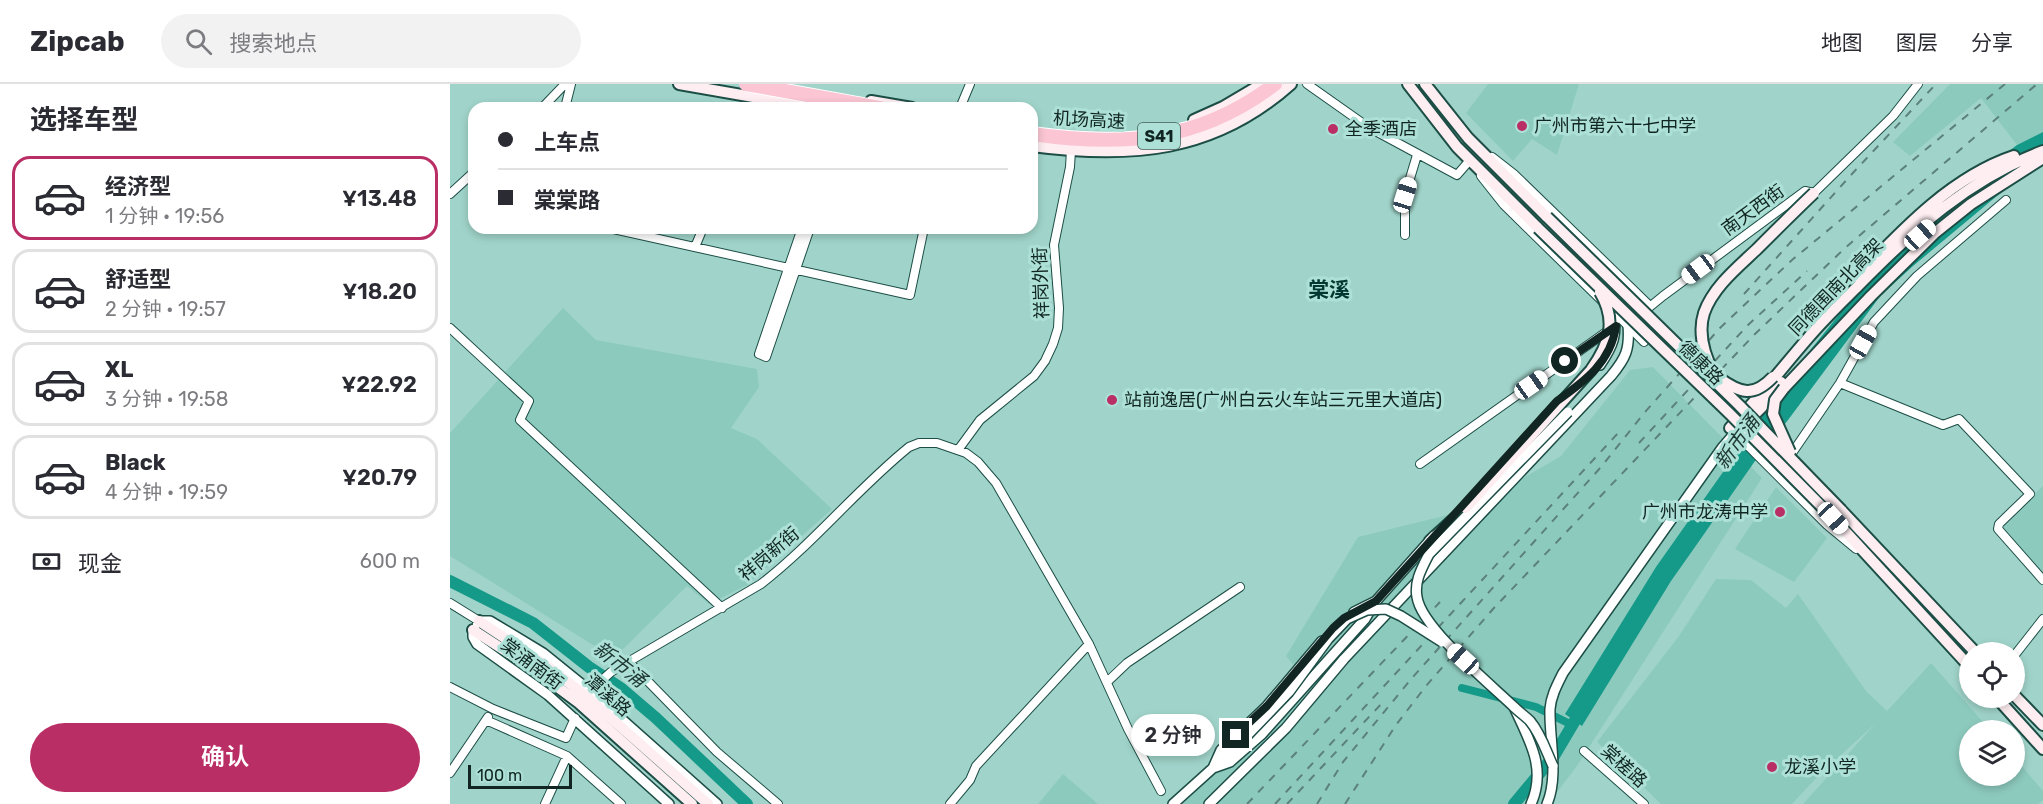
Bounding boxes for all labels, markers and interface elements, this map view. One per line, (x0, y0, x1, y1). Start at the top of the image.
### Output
search box (161, 14, 581, 68)
text: Zipcab (30, 25, 125, 58)
icon: search (182, 25, 215, 58)
text: 搜索地点 (230, 30, 318, 57)
text: 地图 (1821, 30, 1863, 55)
text: 图层 (1896, 30, 1938, 55)
text: 分享 (1971, 30, 2013, 55)
text: 选择车型 (30, 104, 138, 136)
street label: 机场高速 (1052, 107, 1126, 133)
place label: 广州市第六十七中学 (1534, 115, 1696, 137)
place label: 全季酒店 (1345, 118, 1417, 140)
marker: 广州市第六十七中学 (1515, 119, 1529, 133)
marker: 全季酒店 (1326, 122, 1340, 136)
road number: S41 (1138, 123, 1180, 149)
text: 上车点 (534, 129, 600, 156)
icon: car (33, 171, 87, 225)
text: 经济型 (105, 173, 171, 200)
car (1391, 175, 1419, 215)
street label: 南天西街 (1717, 180, 1789, 240)
text: ¥13.48 (342, 185, 417, 212)
text: 棠棠路 (534, 187, 600, 214)
text: 1 分钟 · 19:56 (105, 204, 224, 228)
car (1901, 216, 1939, 254)
street label: 同德围南北高架 (1784, 234, 1888, 340)
street label: 祥岗外街 (1029, 247, 1053, 319)
car (1678, 251, 1718, 287)
icon: car (33, 264, 87, 318)
text: 舒适型 (105, 266, 171, 293)
district label: 棠溪 (1308, 277, 1350, 302)
text: ¥18.20 (342, 278, 417, 305)
text: 2 分钟 · 19:57 (105, 297, 226, 321)
car (1846, 322, 1880, 362)
street label: 德康路 (1674, 336, 1728, 390)
route start (1551, 347, 1578, 374)
text: XL (105, 356, 133, 383)
icon: car (33, 357, 87, 411)
car (1511, 367, 1551, 403)
text: ¥22.92 (341, 371, 417, 398)
text: 3 分钟 · 19:58 (105, 387, 228, 411)
place label: 站前逸居(广州白云火车站三元里大道店) (1124, 389, 1442, 411)
marker: 站前逸居(广州白云火车站三元里大道店) (1105, 393, 1119, 407)
water label: 新市涌 (1710, 409, 1766, 473)
text: Black (105, 449, 166, 476)
icon: car (33, 450, 87, 504)
text: ¥20.79 (342, 464, 417, 491)
text: 4 分钟 · 19:59 (105, 480, 228, 504)
car (1814, 499, 1852, 537)
place label: 广州市龙涛中学 (1642, 501, 1768, 523)
marker: 广州市龙涛中学 (1773, 505, 1787, 519)
street label: 祥岗新街 (734, 522, 804, 586)
icon: cash (30, 545, 63, 578)
text: 600 m (360, 549, 420, 573)
text: 现金 (78, 550, 122, 577)
street label: 棠涌南街 (497, 634, 567, 694)
water label: 新市涌 (589, 636, 653, 693)
car (1444, 640, 1482, 678)
map controls (1959, 642, 2025, 786)
button: locate (1959, 642, 2025, 708)
street label: 潭溪路 (580, 669, 636, 721)
callout: 2 分钟 (1131, 714, 1215, 756)
button: layers (1959, 720, 2025, 786)
route end (1222, 721, 1249, 748)
button: 确认 (30, 723, 420, 792)
text: 2 分钟 (1144, 723, 1202, 747)
street label: 棠槎路 (1597, 740, 1651, 792)
place label: 龙溪小学 (1784, 756, 1856, 778)
marker: 龙溪小学 (1765, 760, 1779, 774)
scale bar (468, 762, 572, 790)
text: 100 m (477, 766, 522, 785)

